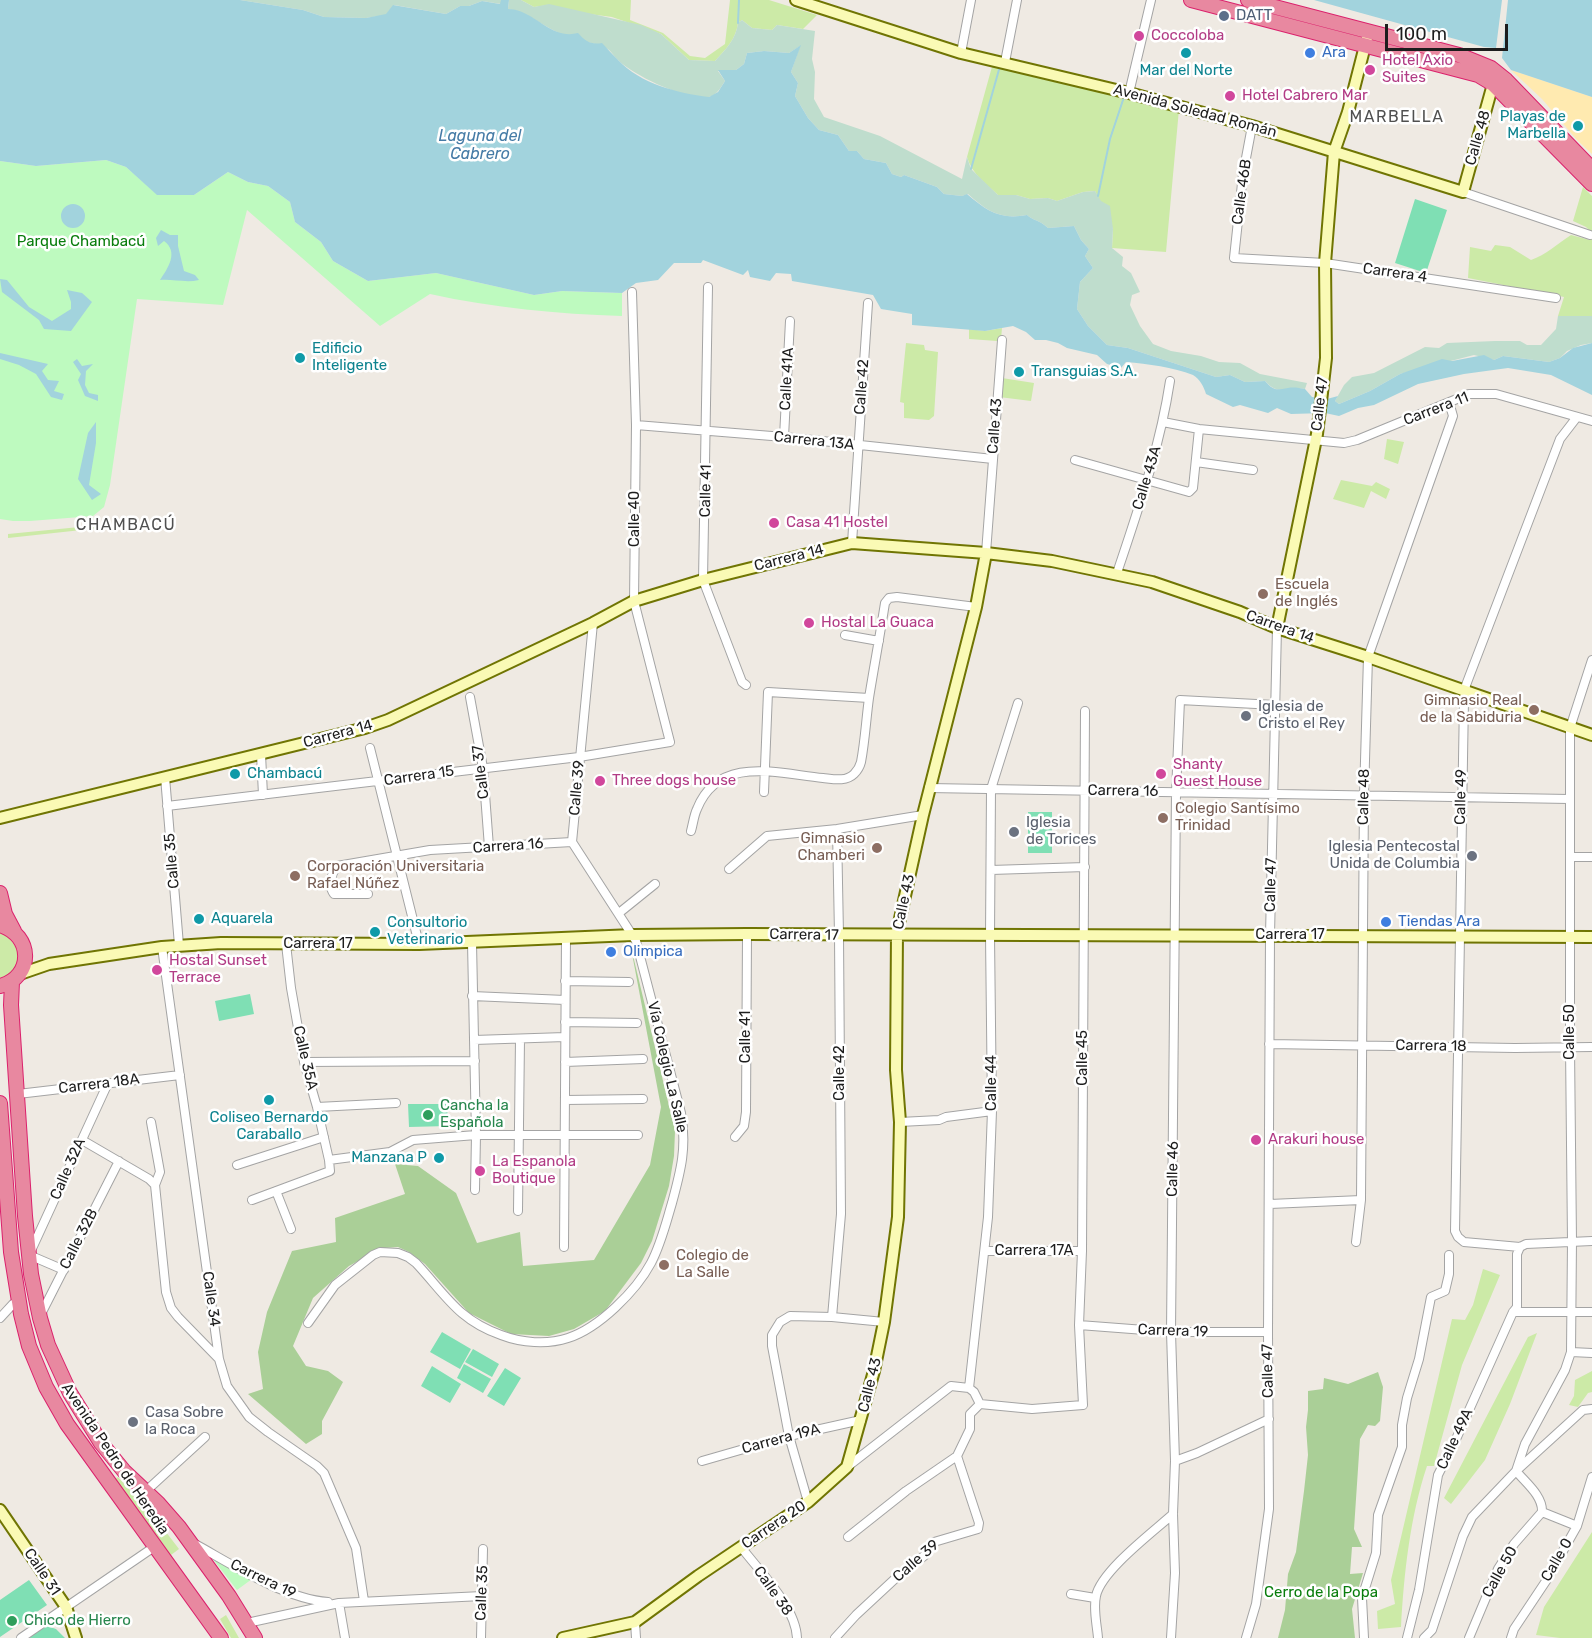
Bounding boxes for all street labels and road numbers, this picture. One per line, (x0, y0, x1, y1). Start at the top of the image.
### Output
street label: Avenida Soledad Román (1111, 81, 1279, 141)
street label: Calle 48 (1462, 108, 1494, 168)
street label: Calle 46B (1228, 158, 1256, 226)
street label: Carrera 4 (1362, 260, 1428, 286)
street label: Calle 41A (776, 347, 798, 411)
street label: Calle 42 (851, 359, 873, 415)
street label: Calle 47 (1308, 376, 1332, 432)
street label: Carrera 11 (1401, 388, 1471, 430)
street label: Calle 43 (984, 397, 1006, 455)
street label: Carrera 13A (773, 428, 855, 454)
street label: Calle 43A (1129, 444, 1165, 512)
street label: Calle 41 (697, 464, 715, 518)
street label: Calle 40 (626, 491, 644, 547)
street label: Carrera 14 (752, 541, 826, 575)
street label: Carrera 14 (1243, 606, 1317, 648)
street label: Carrera 14 (301, 716, 375, 752)
street label: Calle 37 (469, 744, 493, 800)
street label: Calle 39 (566, 760, 588, 816)
street label: Carrera 15 (383, 762, 455, 790)
street label: Calle 48 (1355, 769, 1373, 825)
street label: Calle 49 (1452, 769, 1470, 825)
street label: Carrera 16 (1087, 781, 1159, 801)
street label: Calle 35 (161, 833, 183, 889)
street label: Carrera 16 (472, 835, 544, 857)
street label: Calle 47 (1262, 858, 1280, 912)
street label: Calle 43 (889, 873, 919, 931)
street label: Carrera 17 (769, 925, 839, 945)
street label: Carrera 17 (1255, 926, 1325, 944)
street label: Carrera 17 (283, 935, 353, 953)
street label: Vía Colegio La Salle (643, 999, 691, 1135)
street label: Calle 50 (1561, 1004, 1579, 1060)
street label: Calle 41 (737, 1010, 755, 1064)
street label: Calle 35A (289, 1024, 321, 1092)
street label: Calle 45 (1074, 1030, 1092, 1086)
street label: Carrera 18 (1395, 1036, 1467, 1056)
street label: Calle 42 (831, 1045, 849, 1101)
street label: Calle 44 (983, 1055, 1001, 1111)
street label: Carrera 18A (57, 1070, 141, 1098)
street label: Calle 32A (46, 1135, 90, 1203)
street label: Calle 46 (1164, 1141, 1182, 1197)
street label: Calle 32B (56, 1206, 102, 1272)
street label: Carrera 17A (995, 1242, 1073, 1260)
street label: Calle 34 (198, 1270, 224, 1328)
street label: Carrera 19 (1137, 1321, 1209, 1341)
street label: Calle 47 (1259, 1344, 1277, 1398)
street label: Calle 43 (854, 1356, 886, 1414)
street label: Avenida Pedro de Heredia (57, 1380, 173, 1538)
street label: Calle 49A (1433, 1406, 1477, 1472)
street label: Carrera 19A (740, 1420, 822, 1458)
street label: Carrera 20 (738, 1497, 810, 1553)
street label: Calle 0 (1537, 1535, 1577, 1585)
street label: Calle 39 (889, 1536, 943, 1586)
street label: Calle 50 (1479, 1543, 1521, 1601)
street label: Calle 31 (20, 1545, 64, 1599)
street label: Carrera 19 (227, 1555, 299, 1603)
street label: Calle 38 (750, 1563, 796, 1619)
street label: Calle 35 (472, 1565, 492, 1621)

